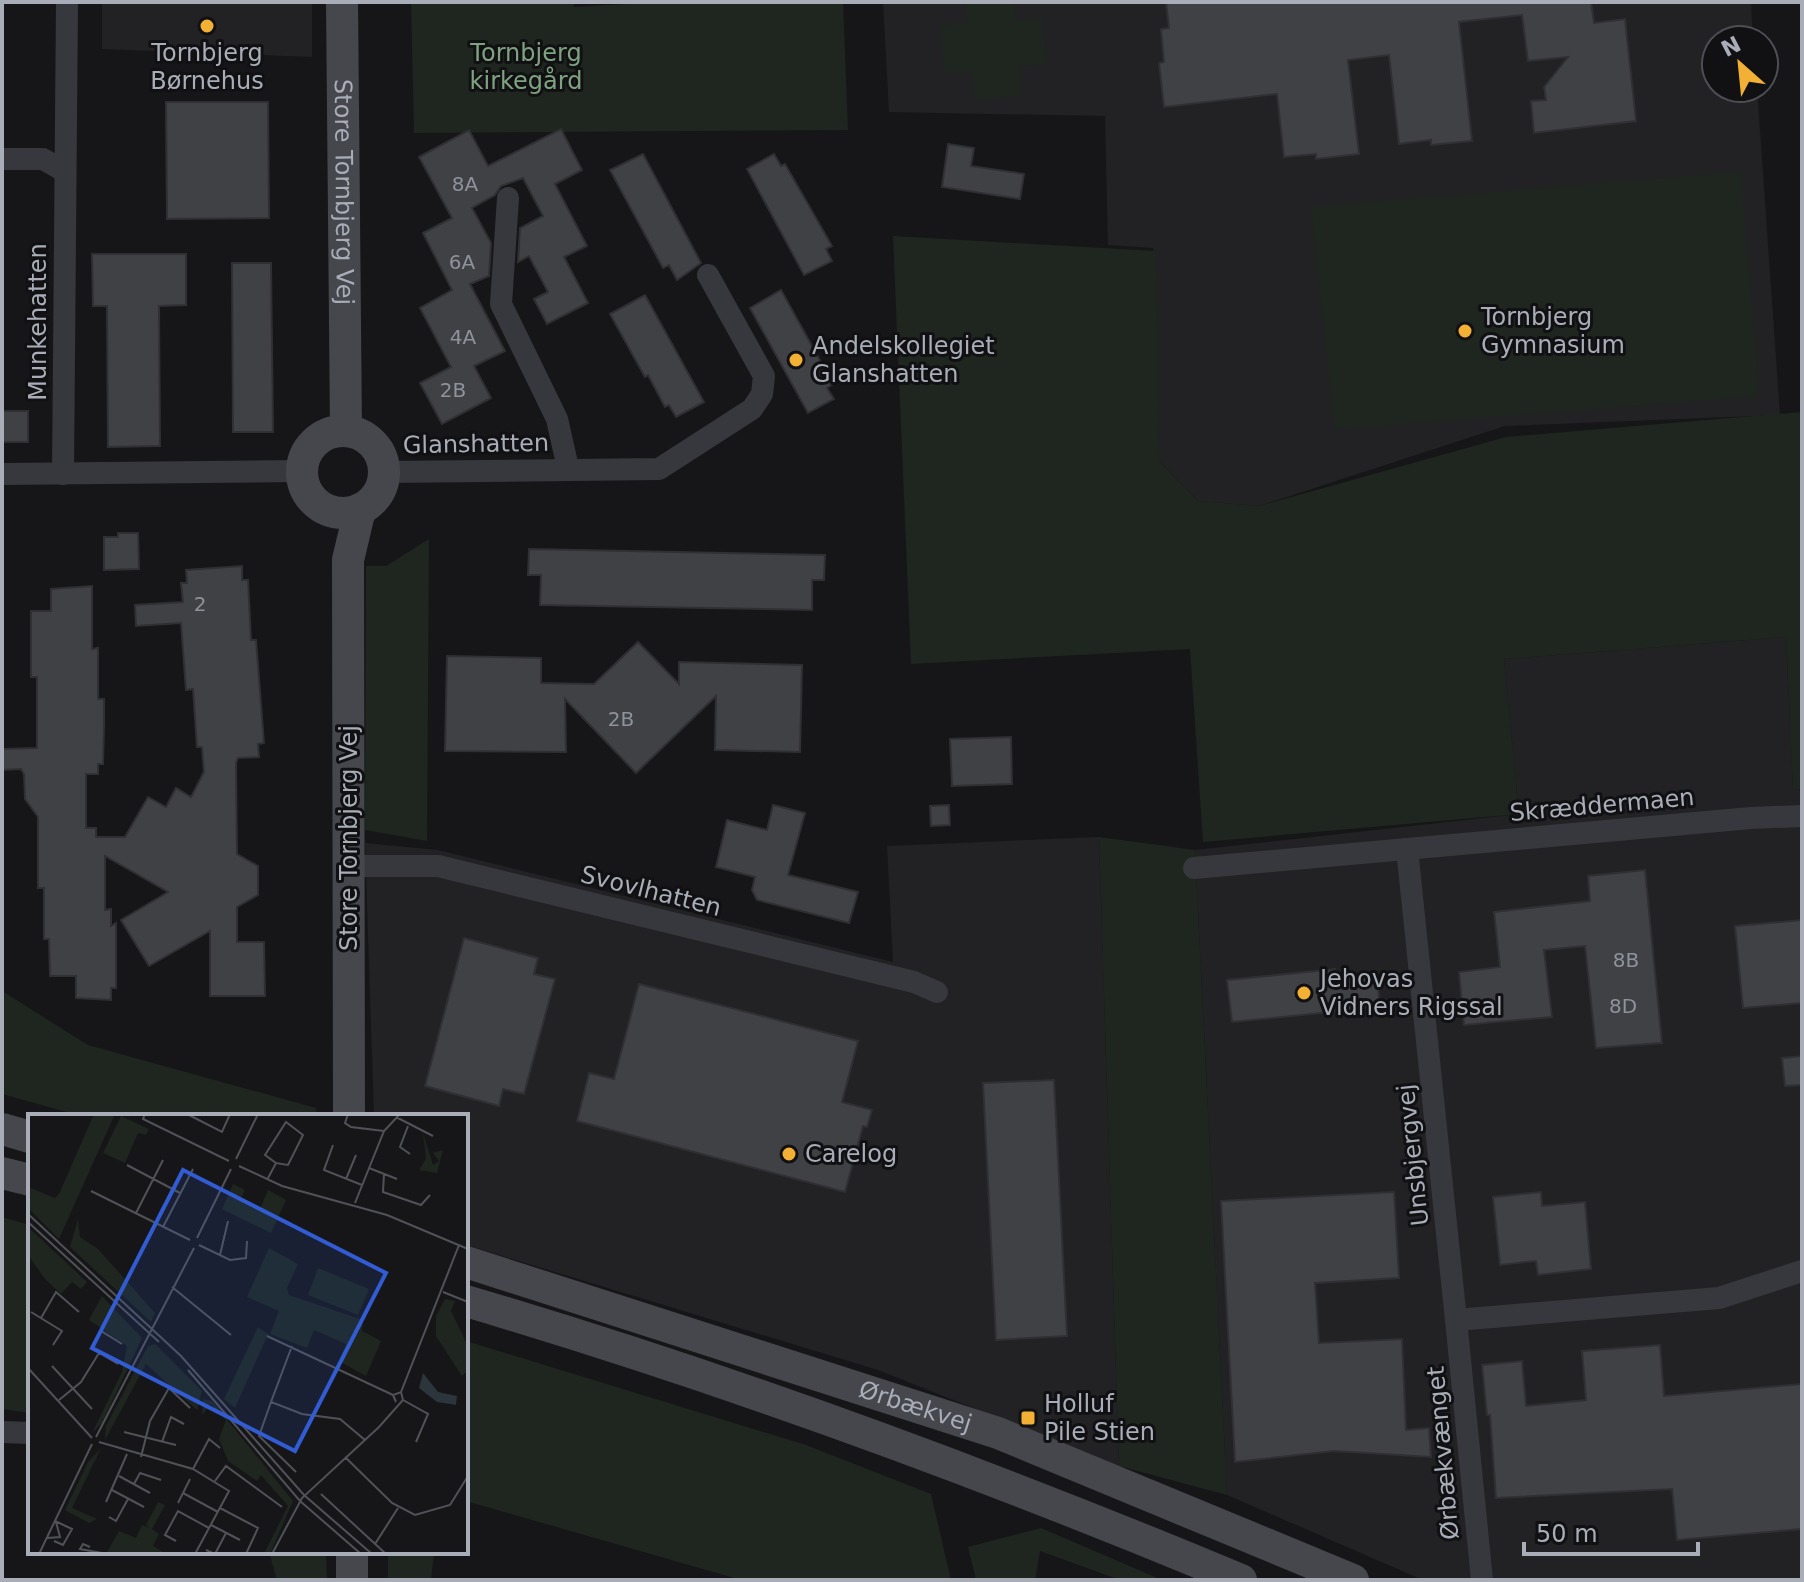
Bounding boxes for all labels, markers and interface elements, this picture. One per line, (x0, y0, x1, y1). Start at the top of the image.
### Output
marker: Tornbjerg Børnehus (198, 17, 216, 35)
north arrow (1700, 24, 1780, 104)
text: N (1717, 31, 1745, 62)
place label: Tornbjerg Børnehus (150, 39, 264, 95)
park label: Tornbjerg kirkegård (469, 39, 582, 95)
street label: Store Tornbjerg Vej (329, 79, 359, 305)
house number: 8A (452, 172, 479, 196)
street label: Munkehatten (24, 243, 52, 401)
house number: 6A (449, 250, 476, 274)
place label: Tornbjerg Gymnasium (1480, 303, 1625, 359)
marker: Tornbjerg Gymnasium (1456, 322, 1474, 340)
house number: 4A (450, 325, 477, 349)
place label: Andelskollegiet Glanshatten (812, 332, 995, 388)
marker: Andelskollegiet Glanshatten (787, 351, 805, 369)
house number: 2B (440, 378, 466, 402)
street label: Glanshatten (403, 429, 549, 459)
house number: 2 (194, 592, 206, 616)
house number: 2B (608, 707, 634, 731)
street label: Store Tornbjerg Vej (335, 725, 363, 951)
street label: Skræddermaen (1508, 783, 1696, 827)
street label: Svovlhatten (578, 860, 724, 922)
house number: 8B (1613, 948, 1639, 972)
place label: Jehovas Vidners Rigssal (1318, 965, 1503, 1021)
marker: Jehovas Vidners Rigssal (1295, 984, 1313, 1002)
house number: 8D (1609, 994, 1637, 1018)
street label: Unsbjergvej (1392, 1083, 1434, 1227)
inset map (28, 1114, 468, 1554)
place label: Carelog (805, 1140, 897, 1168)
marker: Carelog (780, 1145, 798, 1163)
street label: Ørbækvænget (1421, 1365, 1465, 1541)
street label: Ørbækvej (855, 1375, 975, 1438)
place label: Holluf Pile Stien (1044, 1390, 1155, 1446)
marker: Holluf Pile Stien (1019, 1409, 1037, 1427)
scale bar (1524, 1506, 1698, 1556)
text: 50 m (1536, 1520, 1598, 1548)

